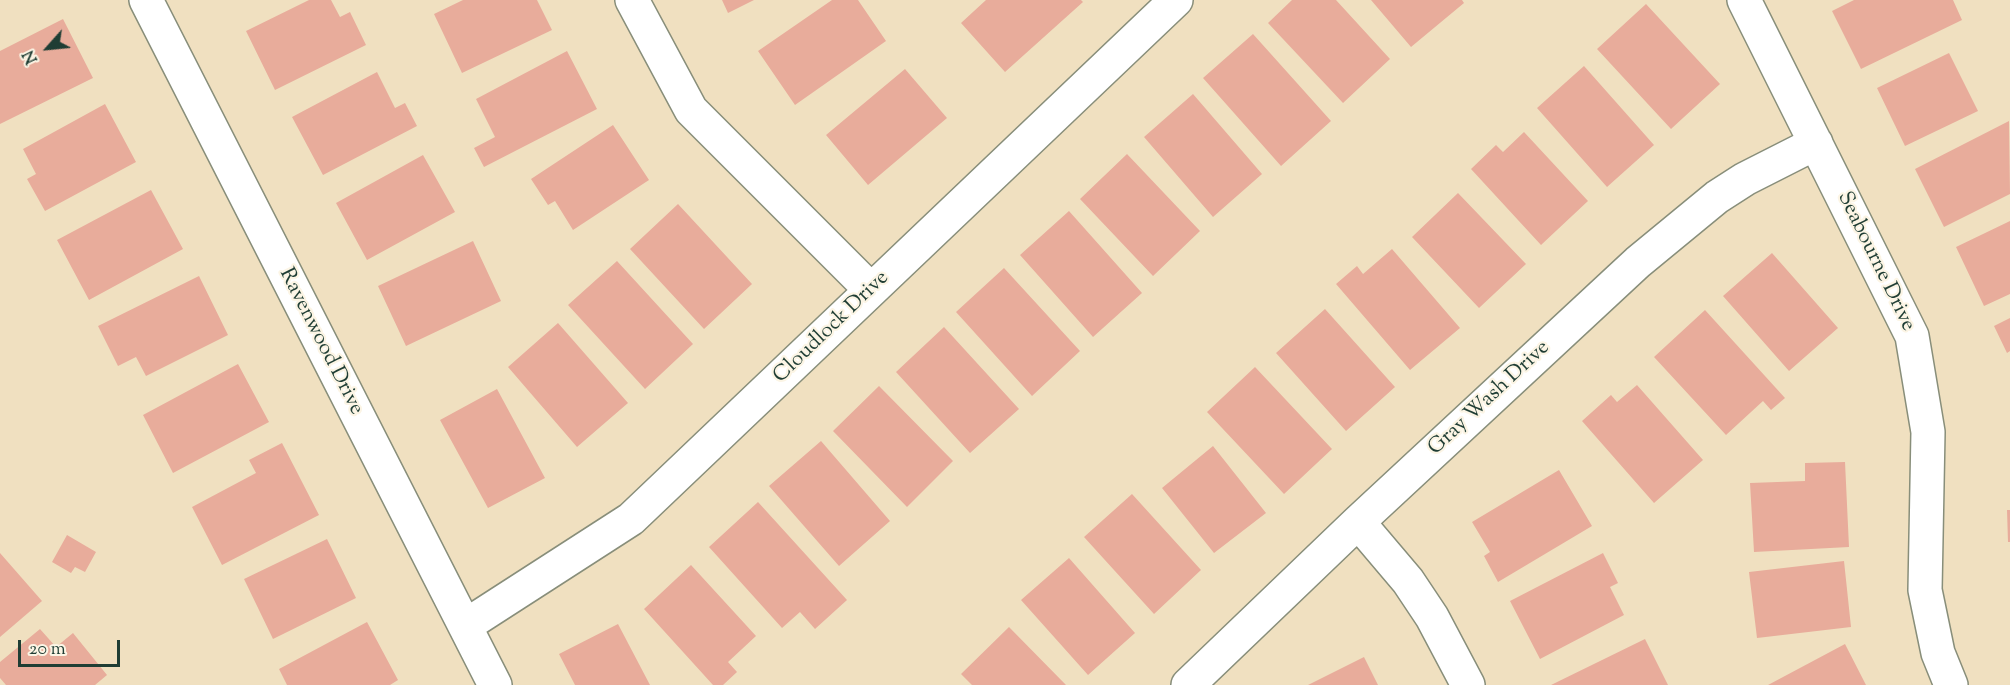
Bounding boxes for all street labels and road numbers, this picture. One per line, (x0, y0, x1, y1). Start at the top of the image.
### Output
street label: Seabourne Drive (1830, 188, 1920, 336)
street label: Ravenwood Drive (272, 264, 368, 420)
street label: Cloudlock Drive (769, 266, 895, 390)
street label: Gray Wash Drive (1424, 336, 1556, 462)

